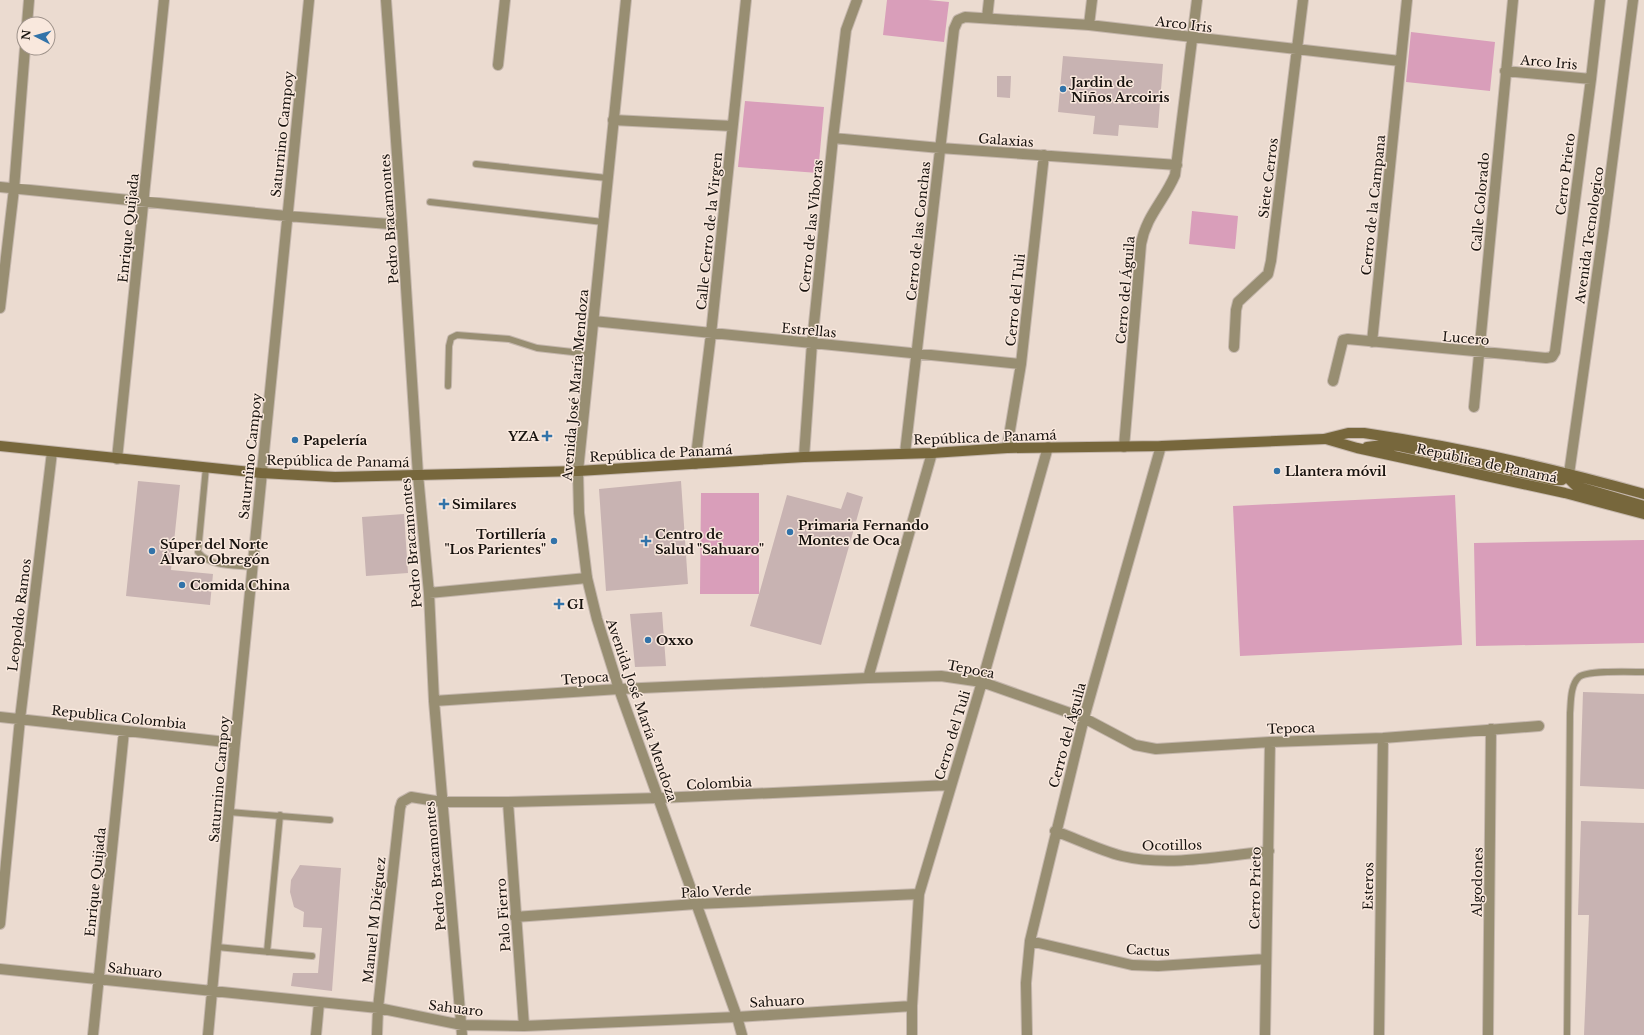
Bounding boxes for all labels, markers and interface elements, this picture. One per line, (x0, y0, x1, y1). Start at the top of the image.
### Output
street label: Arco Iris (1154, 12, 1213, 36)
north arrow (16, 16, 56, 56)
text: N (19, 28, 34, 41)
street label: Arco Iris (1519, 51, 1578, 73)
street label: Saturnino Campoy (267, 69, 298, 198)
place label: Jardin de Niños Arcoiris (1068, 74, 1170, 106)
marker: Jardin de Niños Arcoiris (1058, 84, 1068, 94)
street label: Galaxias (978, 130, 1034, 151)
street label: Cerro Prieto (1552, 132, 1579, 216)
street label: Cerro de la Campana (1358, 133, 1389, 276)
street label: Siete Cerros (1255, 137, 1282, 219)
street label: Calle Cerro de la Virgen (693, 151, 726, 311)
street label: Calle Colorado (1468, 152, 1493, 252)
street label: Pedro Bracamontes (376, 153, 403, 285)
street label: Cerro de las Víboras (796, 159, 827, 293)
street label: Cerro de las Conchas (903, 160, 934, 302)
street label: Avenida Tecnologico (1571, 165, 1608, 306)
street label: Enrique Quijada (114, 172, 143, 284)
street label: Cerro del Águila (1112, 235, 1139, 345)
street label: Cerro del Tuli (1002, 252, 1029, 347)
street label: Avenida José María Mendoza (559, 288, 592, 483)
street label: Estrellas (781, 320, 837, 341)
street label: Lucero (1442, 328, 1490, 349)
street label: Saturnino Campoy (235, 391, 266, 520)
street label: República de Panamá (913, 426, 1058, 448)
place label: YZA (507, 428, 539, 445)
marker: YZA (542, 431, 552, 441)
place label: Papelería (303, 432, 368, 449)
marker: Papelería (290, 435, 300, 445)
street label: República de Panamá (1415, 440, 1560, 487)
street label: República de Panamá (589, 441, 734, 466)
street label: República de Panamá (266, 452, 411, 471)
place label: Llantera móvil (1285, 463, 1387, 480)
marker: Llantera móvil (1272, 466, 1282, 476)
street label: Pedro Bracamontes (397, 477, 426, 609)
place label: Similares (452, 496, 517, 513)
marker: Similares (439, 499, 449, 509)
place label: Primaria Fernando Montes de Oca (798, 517, 929, 549)
place label: Tortillería "Los Parientes" (445, 526, 547, 558)
place label: Centro de Salud "Sahuaro" (655, 526, 764, 558)
marker: Primaria Fernando Montes de Oca (785, 527, 795, 537)
marker: Centro de Salud "Sahuaro" (640, 535, 652, 547)
place label: Súper del Norte Álvaro Obregón (159, 536, 270, 568)
marker: Tortillería "Los Parientes" (549, 536, 559, 546)
marker: Súper del Norte Álvaro Obregón (147, 546, 157, 556)
street label: Leopoldo Ramos (4, 557, 35, 673)
place label: Comida China (190, 577, 290, 594)
marker: Comida China (177, 580, 187, 590)
place label: GI (567, 596, 584, 613)
marker: GI (554, 599, 564, 609)
street label: Avenida José María Mendoza (602, 615, 681, 805)
place label: Oxxo (656, 632, 694, 649)
marker: Oxxo (643, 635, 653, 645)
street label: Tepoca (946, 657, 997, 683)
street label: Tepoca (561, 668, 610, 689)
street label: Cerro del Águila (1045, 680, 1090, 790)
street label: Cerro del Tuli (931, 688, 974, 782)
street label: Republica Colombia (51, 702, 188, 733)
street label: Saturnino Campoy (205, 714, 234, 843)
street label: Tepoca (1267, 719, 1316, 738)
street label: Colombia (686, 773, 753, 794)
street label: Pedro Bracamontes (421, 800, 450, 932)
street label: Enrique Quijada (81, 826, 110, 938)
street label: Ocotillos (1142, 836, 1202, 855)
street label: Cerro Prieto (1246, 846, 1265, 930)
street label: Algodones (1468, 847, 1487, 918)
street label: Manuel M Diéguez (359, 856, 390, 984)
street label: Esteros (1360, 862, 1377, 910)
street label: Palo Fierro (492, 878, 515, 952)
street label: Palo Verde (680, 881, 752, 902)
street label: Cactus (1125, 941, 1171, 960)
street label: Sahuaro (107, 959, 163, 982)
street label: Sahuaro (749, 992, 805, 1011)
street label: Sahuaro (428, 997, 484, 1020)

